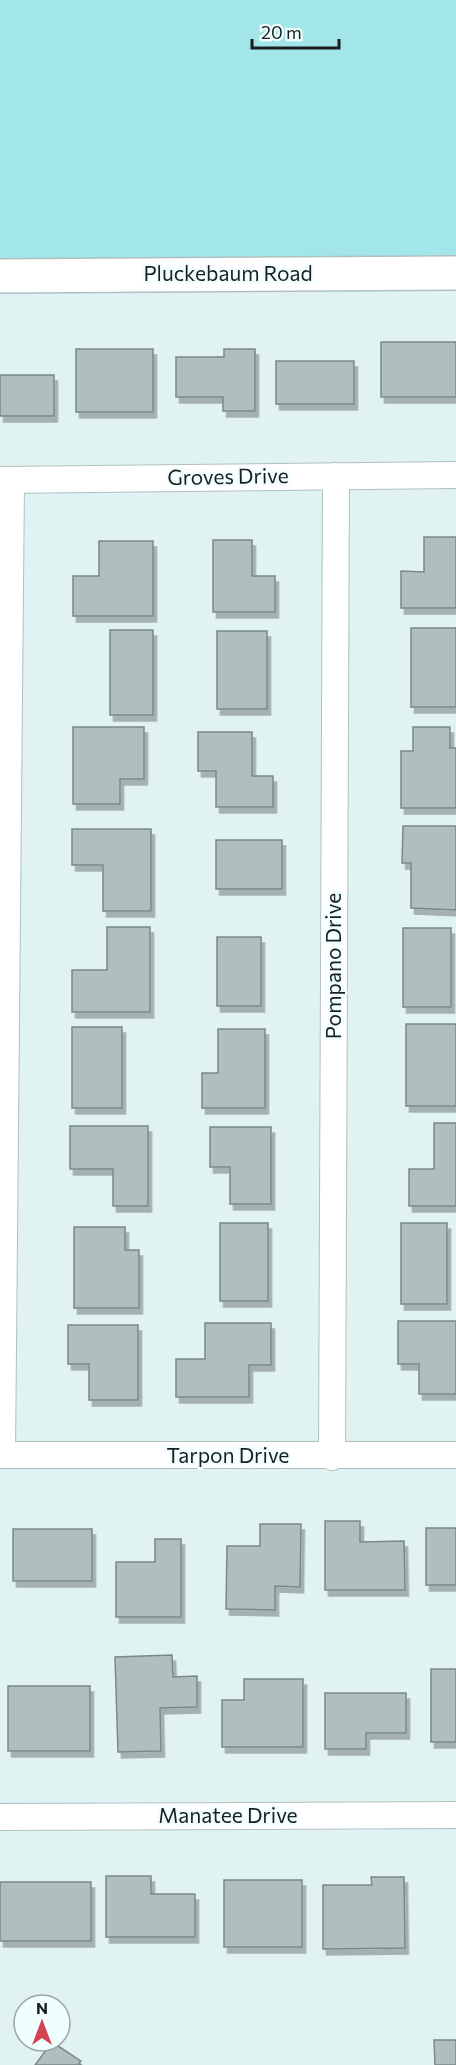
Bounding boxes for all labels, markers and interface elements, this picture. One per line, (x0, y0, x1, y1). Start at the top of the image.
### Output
scale bar (252, 12, 339, 50)
text: 20 m (261, 21, 302, 43)
street label: Pluckebaum Road (143, 260, 313, 285)
street label: Groves Drive (167, 462, 289, 489)
street label: Pompano Drive (320, 893, 345, 1039)
street label: Tarpon Drive (167, 1442, 289, 1467)
street label: Manatee Drive (158, 1802, 298, 1827)
north arrow (12, 1993, 72, 2053)
text: N (36, 1998, 48, 2017)

